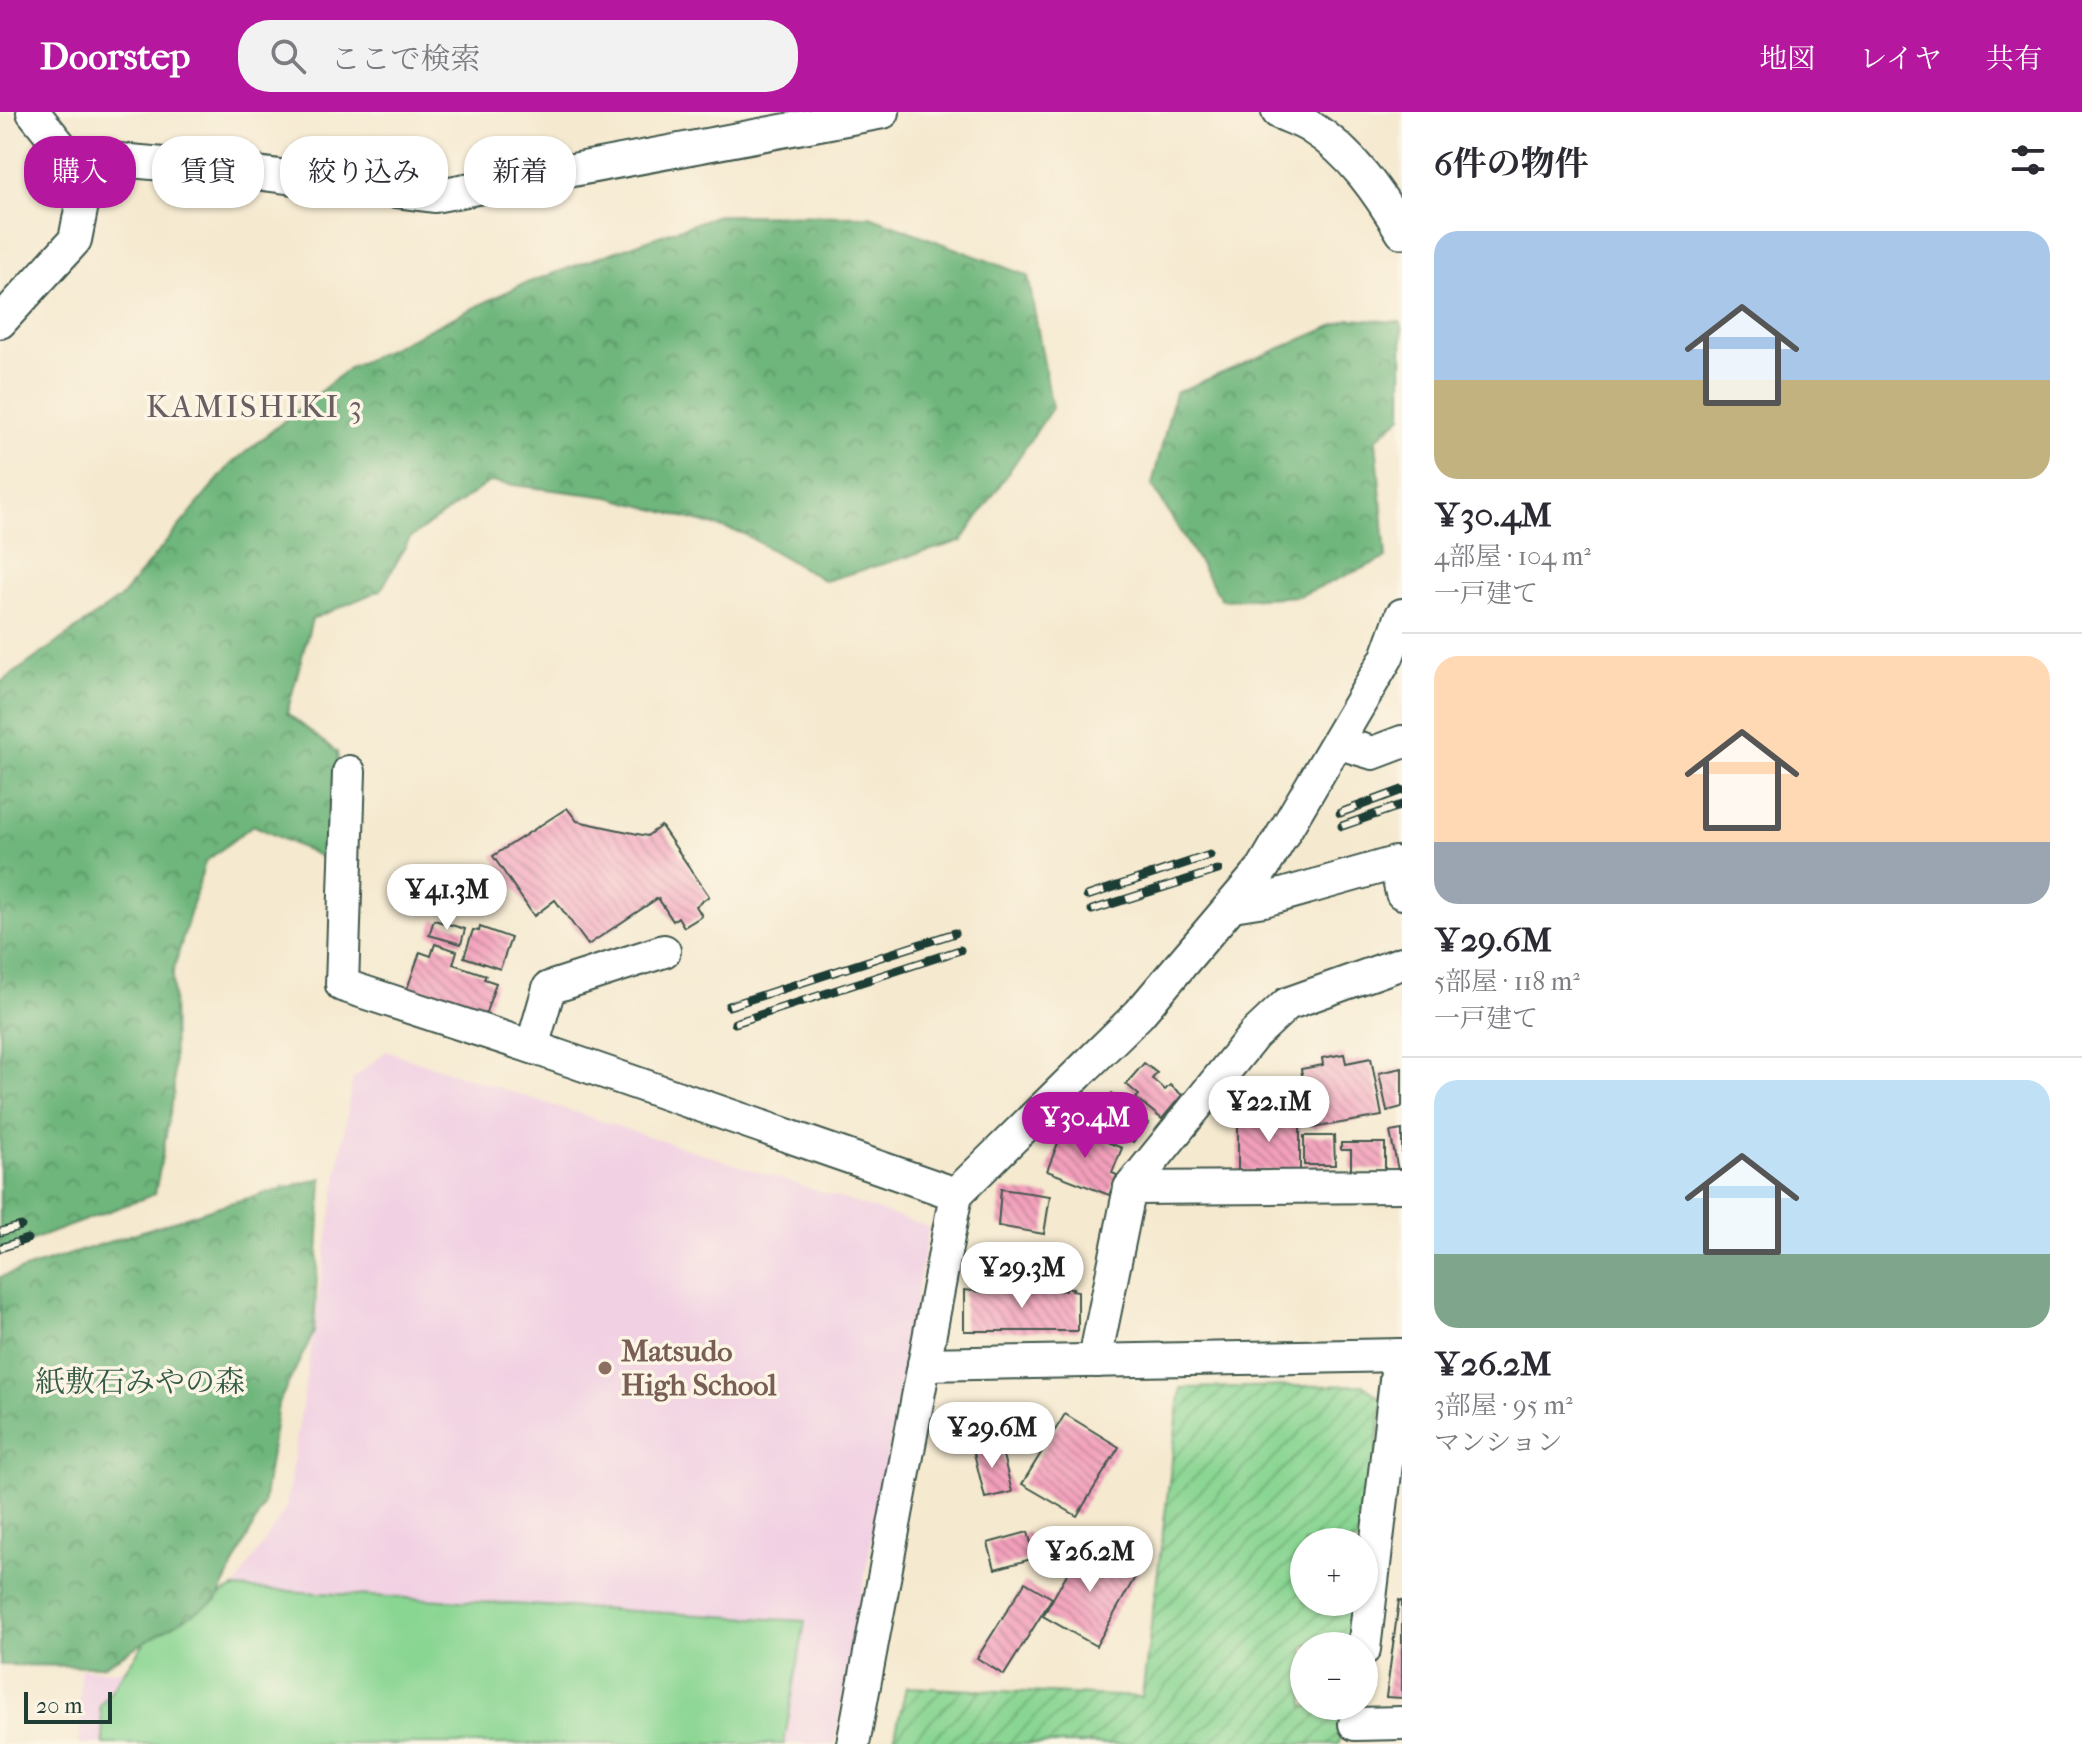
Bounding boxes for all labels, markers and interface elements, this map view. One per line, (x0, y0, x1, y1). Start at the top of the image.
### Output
search box (238, 20, 798, 92)
text: Doorstep (40, 34, 190, 79)
icon: search (266, 34, 310, 78)
text: ここで検索 (330, 42, 480, 77)
text: 地図 (1759, 42, 1815, 75)
text: レイヤ (1859, 42, 1942, 75)
text: 共有 (1986, 42, 2042, 75)
chip: 購入 (24, 136, 136, 208)
chip: 賃貸 (152, 136, 264, 208)
chip: 絞り込み (280, 136, 448, 208)
chip: 新着 (464, 136, 576, 208)
icon: filters (2006, 138, 2050, 182)
text: 6件の物件 (1434, 144, 1588, 184)
icon: home (1670, 283, 1814, 427)
district label: KAMISHIKI 3 (146, 388, 364, 425)
text: ¥30.4M (1434, 495, 1552, 535)
text: 4部屋 · 104 m² (1434, 541, 1591, 572)
text: 一戸建て (1434, 578, 1538, 609)
icon: home (1670, 708, 1814, 852)
pin: ¥41.3M (382, 864, 512, 932)
text: ¥41.3M (405, 874, 489, 905)
text: ¥29.6M (1434, 920, 1552, 960)
text: 5部屋 · 118 m² (1434, 966, 1580, 997)
text: 一戸建て (1434, 1003, 1538, 1034)
pin: ¥22.1M (1204, 1076, 1334, 1144)
text: ¥22.1M (1226, 1086, 1312, 1117)
pin: ¥30.4M (1020, 1092, 1150, 1160)
text: ¥30.4M (1040, 1102, 1130, 1133)
icon: home (1670, 1132, 1814, 1276)
pin: ¥29.3M (957, 1242, 1087, 1310)
text: ¥29.3M (979, 1252, 1065, 1283)
place label: Matsudo High School (621, 1334, 777, 1403)
text: ¥26.2M (1434, 1344, 1551, 1384)
marker: Matsudo High School (596, 1359, 614, 1377)
park label: 紙敷石みやの森 (35, 1365, 245, 1400)
text: 3部屋 · 95 m² (1434, 1390, 1572, 1421)
pin: ¥29.6M (927, 1402, 1057, 1470)
text: ¥29.6M (947, 1412, 1037, 1443)
text: マンション (1434, 1427, 1563, 1458)
pin: ¥26.2M (1025, 1526, 1155, 1594)
map controls (1290, 1528, 1378, 1720)
button: + (1290, 1528, 1378, 1616)
text: ¥26.2M (1045, 1536, 1135, 1567)
button: − (1290, 1632, 1378, 1720)
scale bar (24, 1688, 112, 1724)
text: 20 m (36, 1693, 82, 1719)

